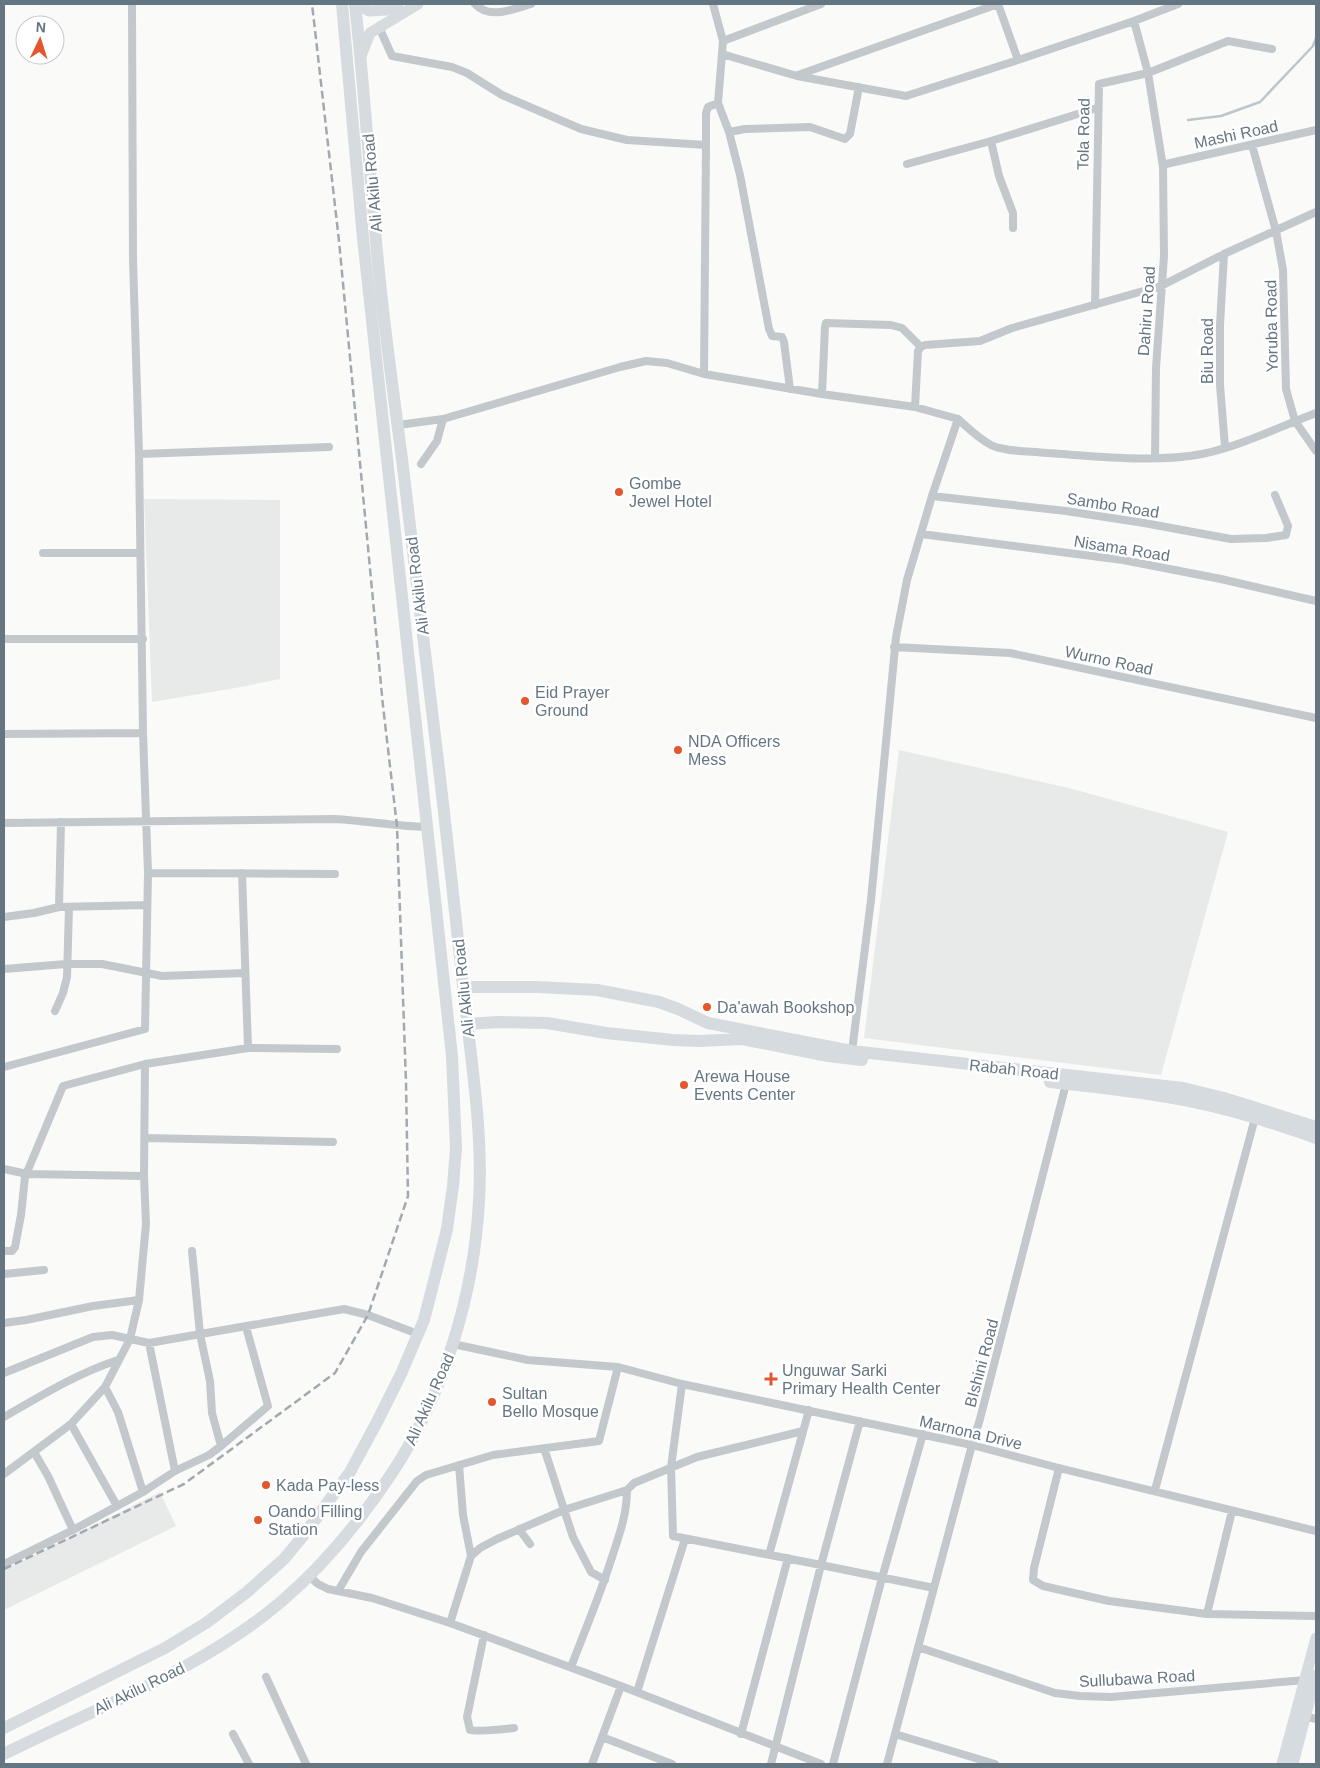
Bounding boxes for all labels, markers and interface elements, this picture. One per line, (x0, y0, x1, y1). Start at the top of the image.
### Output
north arrow (15, 15, 65, 65)
text: N (35, 19, 47, 35)
street label: Tola Road (1074, 98, 1093, 170)
street label: Mashi Road (1193, 117, 1280, 152)
street label: Ali Akilu Road (360, 133, 385, 233)
street label: Dahiru Road (1135, 266, 1158, 356)
street label: Yoruba Road (1262, 279, 1281, 373)
street label: Biu Road (1199, 318, 1216, 384)
place label: Gombe Jewel Hotel (629, 475, 712, 510)
marker: Gombe Jewel Hotel (613, 486, 625, 498)
street label: Sambo Road (1065, 490, 1160, 521)
street label: Nisama Road (1073, 533, 1171, 564)
street label: Ali Akilu Road (403, 536, 432, 636)
street label: Wurno Road (1063, 643, 1154, 678)
place label: Eid Prayer Ground (535, 684, 610, 719)
marker: Eid Prayer Ground (519, 695, 531, 707)
place label: NDA Officers Mess (688, 733, 780, 768)
marker: NDA Officers Mess (672, 744, 684, 756)
street label: Ali Akilu Road (450, 938, 477, 1038)
place label: Da'awah Bookshop (717, 999, 854, 1016)
marker: Da'awah Bookshop (701, 1001, 713, 1013)
street label: Rabah Road (968, 1056, 1060, 1083)
place label: Arewa House Events Center (694, 1068, 796, 1103)
marker: Arewa House Events Center (678, 1079, 690, 1091)
street label: BIshini Road (962, 1317, 1001, 1409)
street label: Ali Akilu Road (402, 1351, 457, 1448)
place label: Unguwar Sarki Primary Health Center (782, 1362, 941, 1397)
marker: Unguwar Sarki Primary Health Center (764, 1372, 778, 1386)
place label: Sultan Bello Mosque (502, 1385, 599, 1420)
marker: Sultan Bello Mosque (486, 1396, 498, 1408)
street label: Marnona Drive (918, 1412, 1024, 1453)
place label: Kada Pay-less (276, 1477, 379, 1494)
marker: Kada Pay-less (260, 1479, 272, 1491)
place label: Oando Filling Station (268, 1503, 362, 1538)
marker: Oando Filling Station (252, 1514, 264, 1526)
street label: Ali Akilu Road (91, 1659, 187, 1718)
street label: Sullubawa Road (1078, 1667, 1196, 1690)

